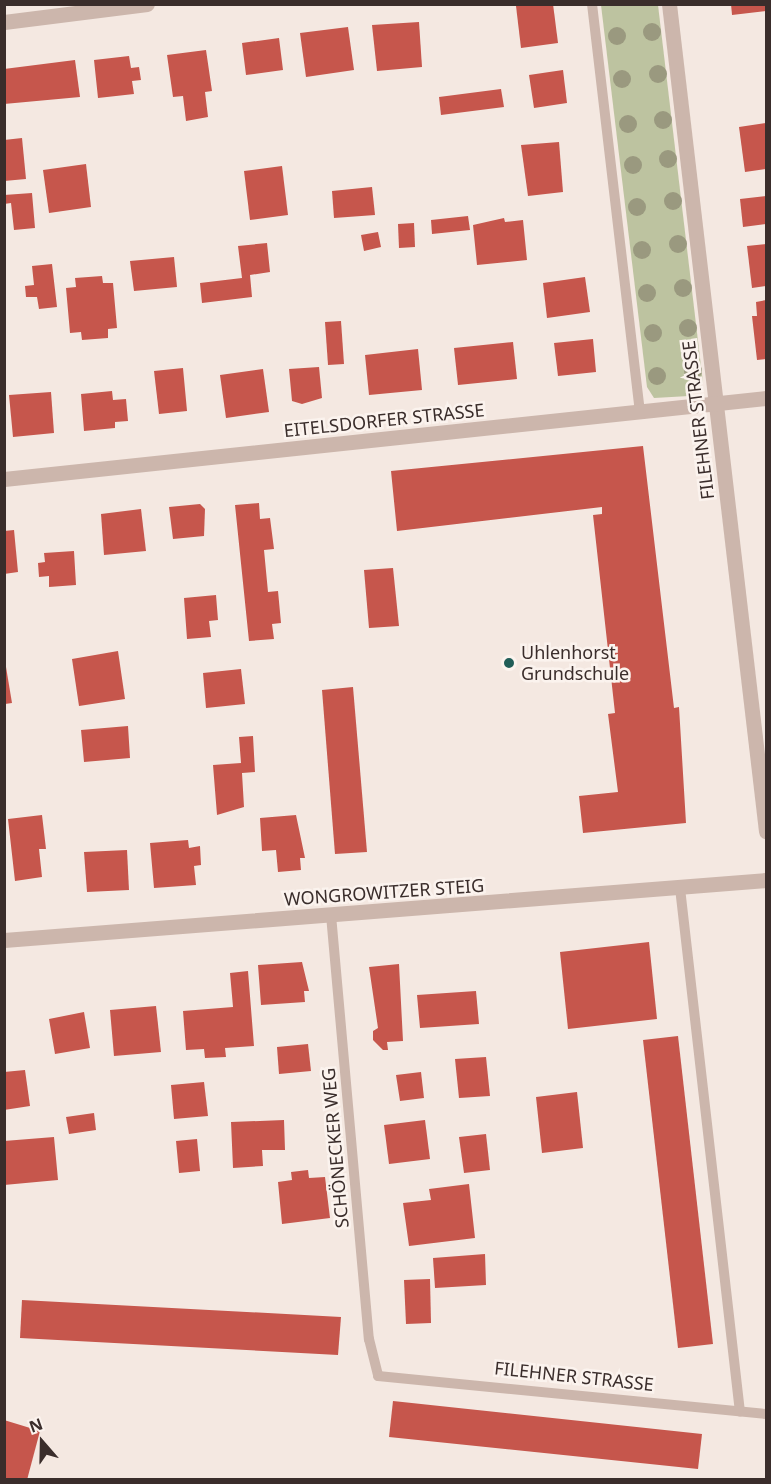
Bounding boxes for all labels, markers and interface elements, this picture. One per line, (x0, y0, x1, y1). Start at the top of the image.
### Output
street label: FILEHNER STRASSE (678, 339, 718, 501)
street label: EITELSDORFER STRASSE (283, 399, 485, 441)
place label: Uhlenhorst Grundschule (521, 642, 629, 684)
marker: Uhlenhorst Grundschule (502, 656, 516, 670)
street label: WONGROWITZER STEIG (283, 874, 485, 910)
street label: SCHÖNECKER WEG (317, 1067, 353, 1229)
street label: FILEHNER STRASSE (493, 1357, 655, 1395)
north arrow (12, 1412, 72, 1472)
text: N (26, 1413, 46, 1438)

